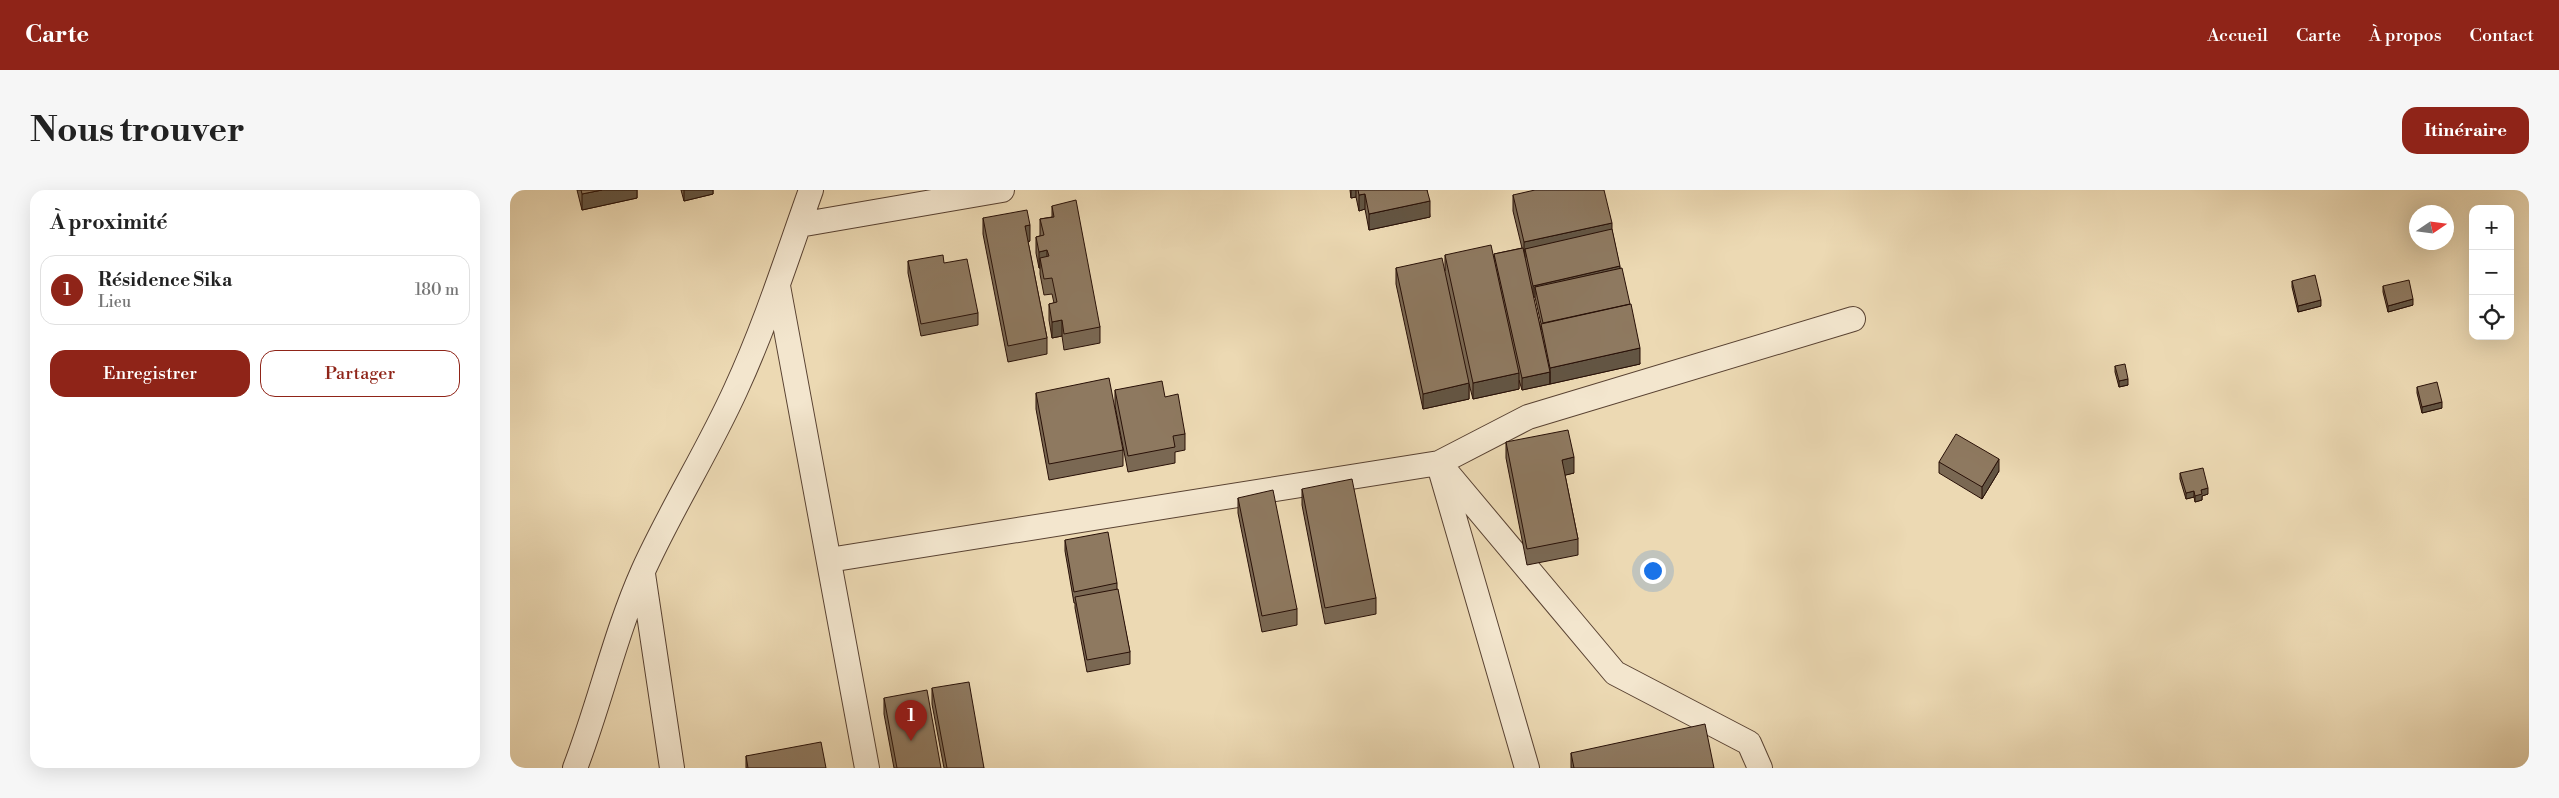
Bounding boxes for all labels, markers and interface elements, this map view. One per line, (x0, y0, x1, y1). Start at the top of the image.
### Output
text: Carte (25, 20, 89, 50)
text: Accueil (2207, 24, 2268, 47)
text: Carte (2296, 24, 2341, 47)
text: À propos (2369, 24, 2442, 47)
text: Contact (2470, 24, 2534, 47)
button: Itinéraire (2402, 107, 2529, 154)
text: Nous trouver (30, 109, 245, 152)
north arrow (2409, 205, 2454, 250)
map controls (2469, 205, 2514, 340)
button: + (2469, 205, 2514, 250)
text: À proximité (50, 210, 167, 236)
button: − (2469, 250, 2514, 295)
text: Résidence Sika (98, 268, 232, 292)
text: 1 (63, 280, 71, 300)
text: 180 m (415, 280, 459, 300)
text: Lieu (98, 292, 131, 312)
button: locate (2469, 295, 2514, 340)
button: Enregistrer (50, 350, 250, 397)
button: Partager (260, 350, 460, 397)
your location (1640, 558, 1666, 584)
pin: 1 (895, 700, 927, 741)

